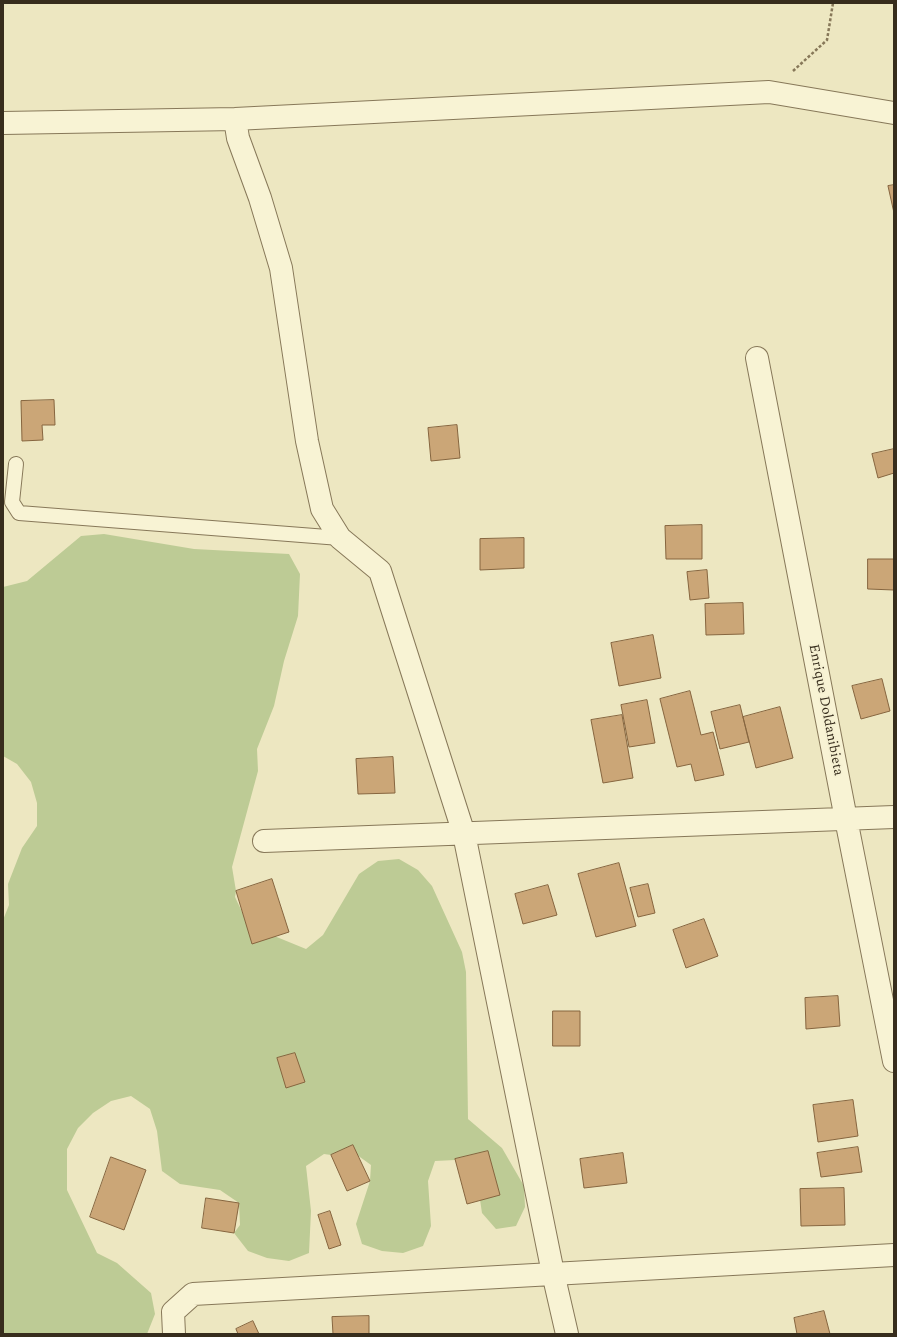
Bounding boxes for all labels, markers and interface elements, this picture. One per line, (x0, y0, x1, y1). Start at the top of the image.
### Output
street label: Enrique Doldanibieta (804, 643, 846, 777)

